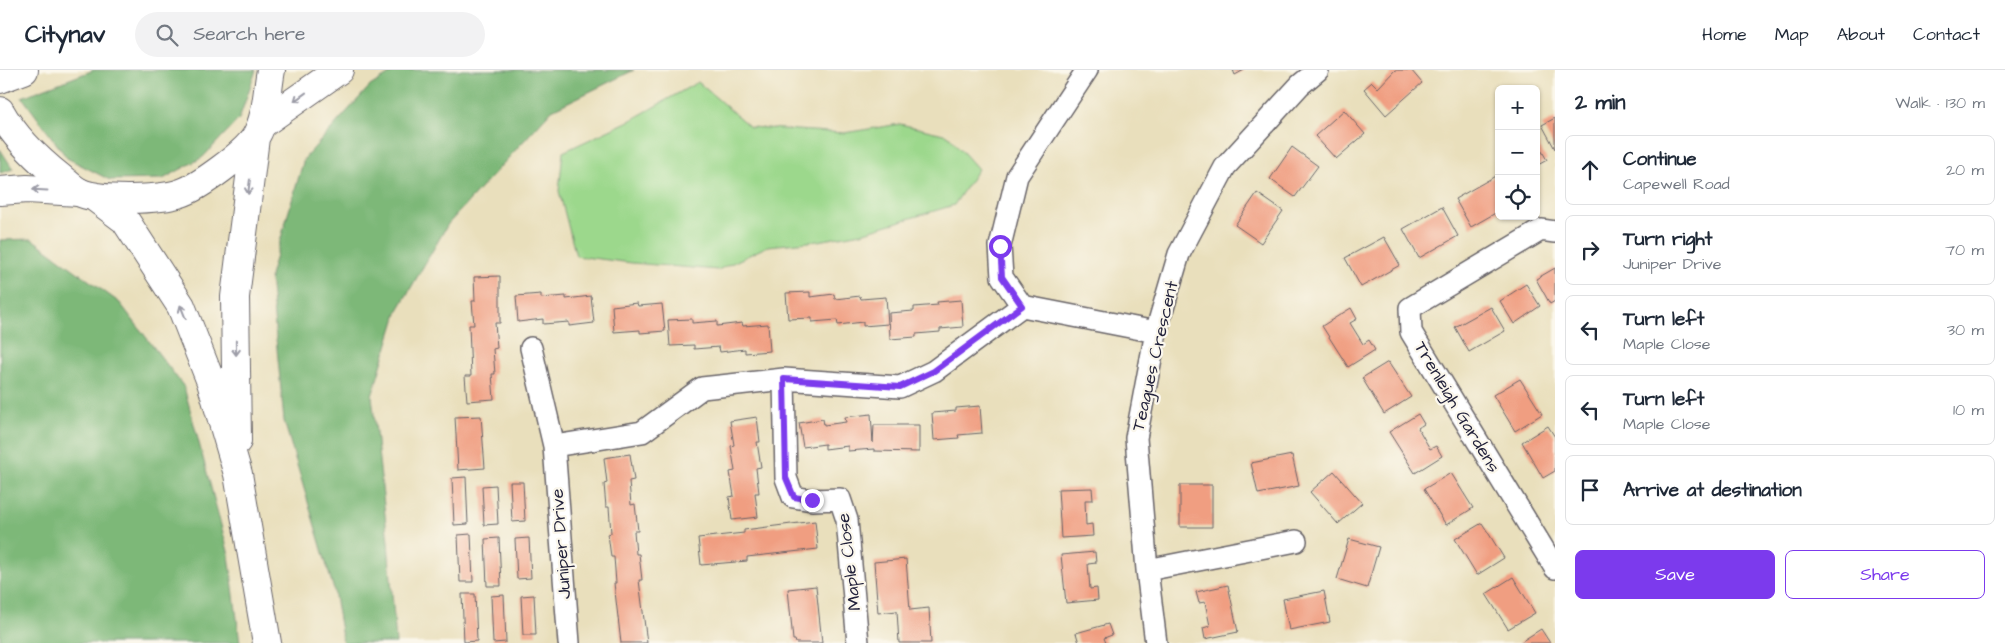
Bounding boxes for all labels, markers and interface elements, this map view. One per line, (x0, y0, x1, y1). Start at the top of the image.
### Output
search box (135, 12, 485, 57)
text: Citynav (25, 18, 105, 52)
icon: search (153, 21, 181, 49)
text: Search here (193, 21, 305, 48)
text: Home (1702, 22, 1747, 47)
text: Map (1775, 22, 1809, 47)
text: About (1837, 22, 1885, 47)
text: Contact (1913, 22, 1980, 47)
map controls (1495, 85, 1540, 220)
button: + (1495, 85, 1540, 130)
text: 2 min (1575, 88, 1625, 117)
one-way arrow (294, 91, 307, 102)
text: Walk · 130 m (1895, 92, 1985, 114)
button: − (1495, 130, 1540, 175)
text: Continue (1623, 146, 1697, 173)
icon: ahead (1576, 156, 1604, 184)
text: 20 m (1946, 159, 1984, 181)
text: Capewell Road (1623, 173, 1730, 195)
button: locate (1495, 175, 1540, 220)
one-way arrow (244, 178, 254, 194)
one-way arrow (32, 186, 48, 195)
text: Turn right (1623, 226, 1712, 253)
route start (989, 235, 1012, 258)
icon: right (1576, 236, 1604, 264)
text: 70 m (1945, 239, 1984, 261)
text: Juniper Drive (1623, 253, 1721, 275)
street label: Teagues Crescent (1126, 278, 1186, 434)
one-way arrow (178, 305, 188, 320)
text: Turn left (1623, 306, 1704, 333)
icon: left (1576, 316, 1604, 344)
text: 30 m (1947, 319, 1984, 341)
text: Maple Close (1623, 333, 1710, 355)
street label: Trenleigh Gardens (1407, 337, 1506, 478)
one-way arrow (231, 340, 241, 356)
text: Turn left (1623, 386, 1704, 413)
icon: left (1576, 396, 1604, 424)
text: 10 m (1953, 399, 1984, 421)
text: Maple Close (1623, 413, 1710, 435)
icon: arrive (1576, 476, 1604, 504)
text: Arrive at destination (1623, 477, 1802, 504)
street label: Juniper Drive (545, 488, 577, 600)
route end (801, 489, 824, 512)
street label: Maple Close (831, 511, 867, 612)
button: Save (1575, 550, 1775, 599)
button: Share (1785, 550, 1985, 599)

